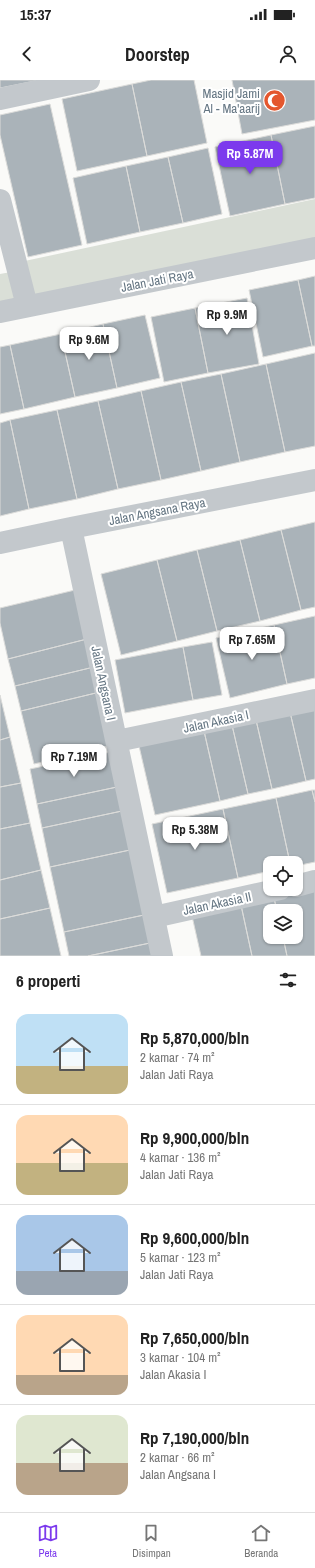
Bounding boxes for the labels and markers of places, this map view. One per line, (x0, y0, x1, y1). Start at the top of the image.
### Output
place label: Masjid Jami Al - Ma'aarij (202, 85, 260, 117)
mosque icon: Masjid Jami Al - Ma'aarij (262, 87, 288, 113)
pin: Rp 5.87M (209, 141, 291, 175)
pin: Rp 9.9M (190, 302, 264, 336)
pin: Rp 9.6M (52, 327, 126, 361)
pin: Rp 7.65M (211, 627, 293, 661)
pin: Rp 7.19M (33, 744, 115, 778)
pin: Rp 5.38M (154, 817, 236, 851)

